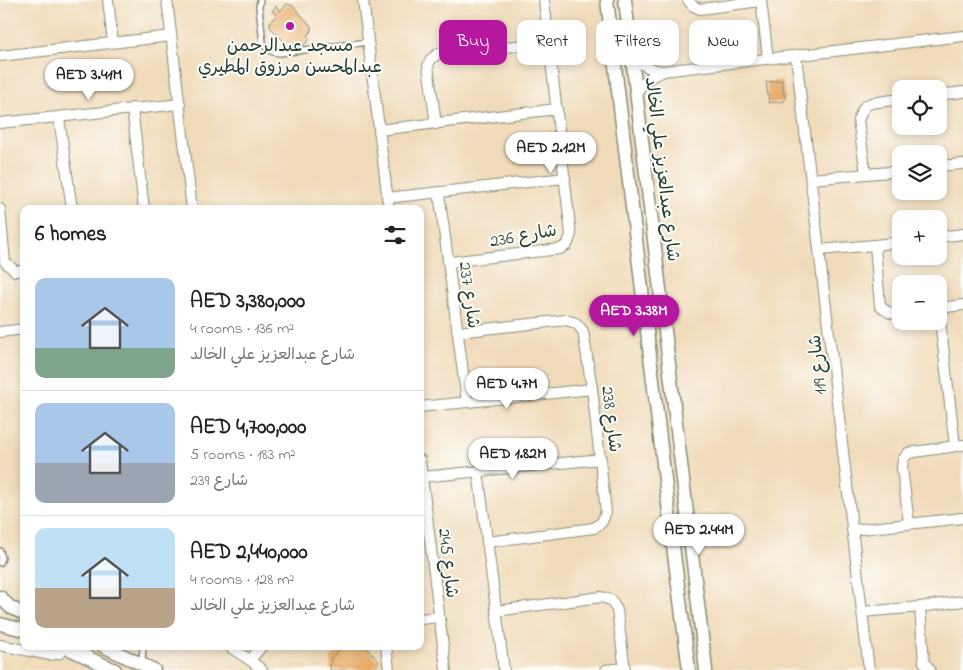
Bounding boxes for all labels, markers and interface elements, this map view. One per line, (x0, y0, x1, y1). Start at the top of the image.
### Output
marker: مسجد عبدالرحمن عبدالمحسن مرزوق المطيري (284, 20, 296, 32)
chip: Buy (439, 20, 507, 65)
chip: Rent (517, 20, 586, 65)
chip: Filters (596, 20, 679, 65)
chip: New (689, 20, 757, 65)
place label: مسجد عبدالرحمن عبدالمحسن مرزوق المطيري (198, 34, 382, 81)
pin: AED 3.41M (32, 58, 146, 101)
text: AED 3.41M (56, 63, 122, 87)
street label: شارع عبدالعزيز علي الخالد (636, 75, 685, 263)
map controls (892, 80, 947, 330)
button: locate (892, 80, 947, 135)
pin: AED 2.12M (494, 132, 608, 174)
text: AED 2.12M (516, 136, 586, 160)
button: layers (892, 145, 947, 200)
button: + (892, 210, 947, 265)
street label: شارع 236 (488, 218, 559, 256)
text: 6 homes (35, 220, 107, 250)
icon: filters (381, 221, 409, 249)
street label: شارع 237 (450, 260, 486, 330)
button: − (892, 275, 947, 330)
text: AED 3,380,000 (190, 287, 305, 317)
pin: AED 3.38M (577, 294, 691, 337)
icon: home (75, 298, 135, 358)
text: AED 3.38M (600, 299, 668, 323)
text: 4 rooms · 136 m² (190, 317, 294, 341)
street label: شارع 119 (803, 333, 835, 396)
text: شارع عبدالعزيز علي الخالد (190, 343, 355, 367)
pin: AED 4.7M (455, 368, 559, 410)
text: AED 4.7M (476, 372, 538, 396)
street label: شارع 238 (593, 385, 627, 454)
text: AED 4,700,000 (190, 413, 306, 443)
icon: home (75, 423, 135, 483)
pin: AED 1.82M (456, 438, 570, 480)
text: AED 1.82M (479, 442, 547, 466)
text: 5 rooms · 183 m² (190, 443, 296, 467)
text: شارع 239 (190, 469, 248, 493)
pin: AED 2.44M (642, 514, 756, 556)
text: AED 2.44M (664, 518, 734, 542)
street label: شارع 245 (430, 527, 464, 600)
text: AED 2,440,000 (190, 538, 308, 568)
icon: home (75, 548, 135, 608)
text: 4 rooms · 128 m² (190, 568, 294, 592)
text: شارع عبدالعزيز علي الخالد (190, 594, 355, 618)

